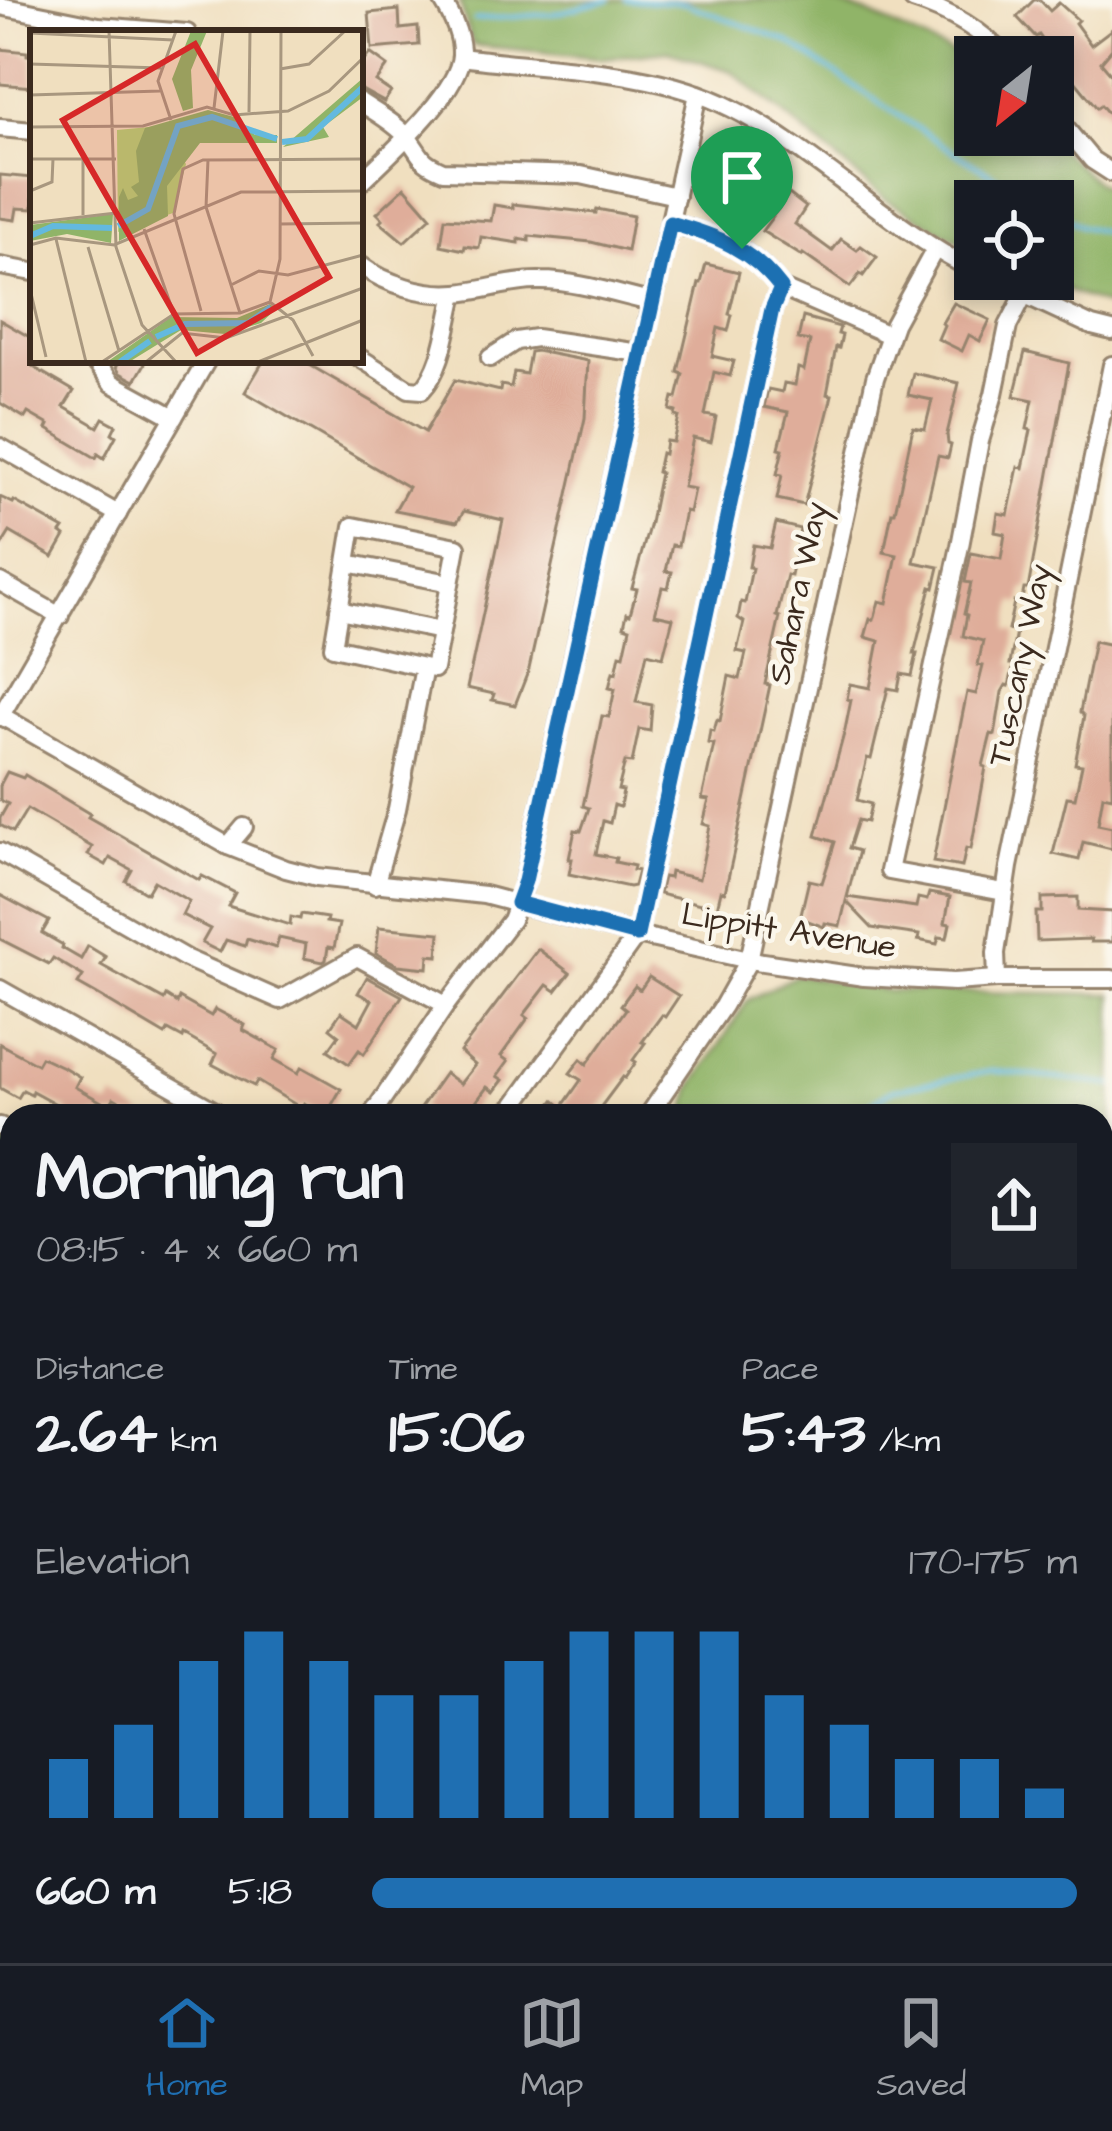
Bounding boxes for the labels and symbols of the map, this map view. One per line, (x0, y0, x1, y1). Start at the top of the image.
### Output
inset map (30, 30, 363, 363)
north arrow (954, 36, 1074, 156)
pin (691, 126, 793, 249)
street label: Sahara Way (756, 498, 841, 689)
street label: Tuscany Way (976, 560, 1065, 770)
street label: Lippitt Avenue (678, 891, 900, 971)

